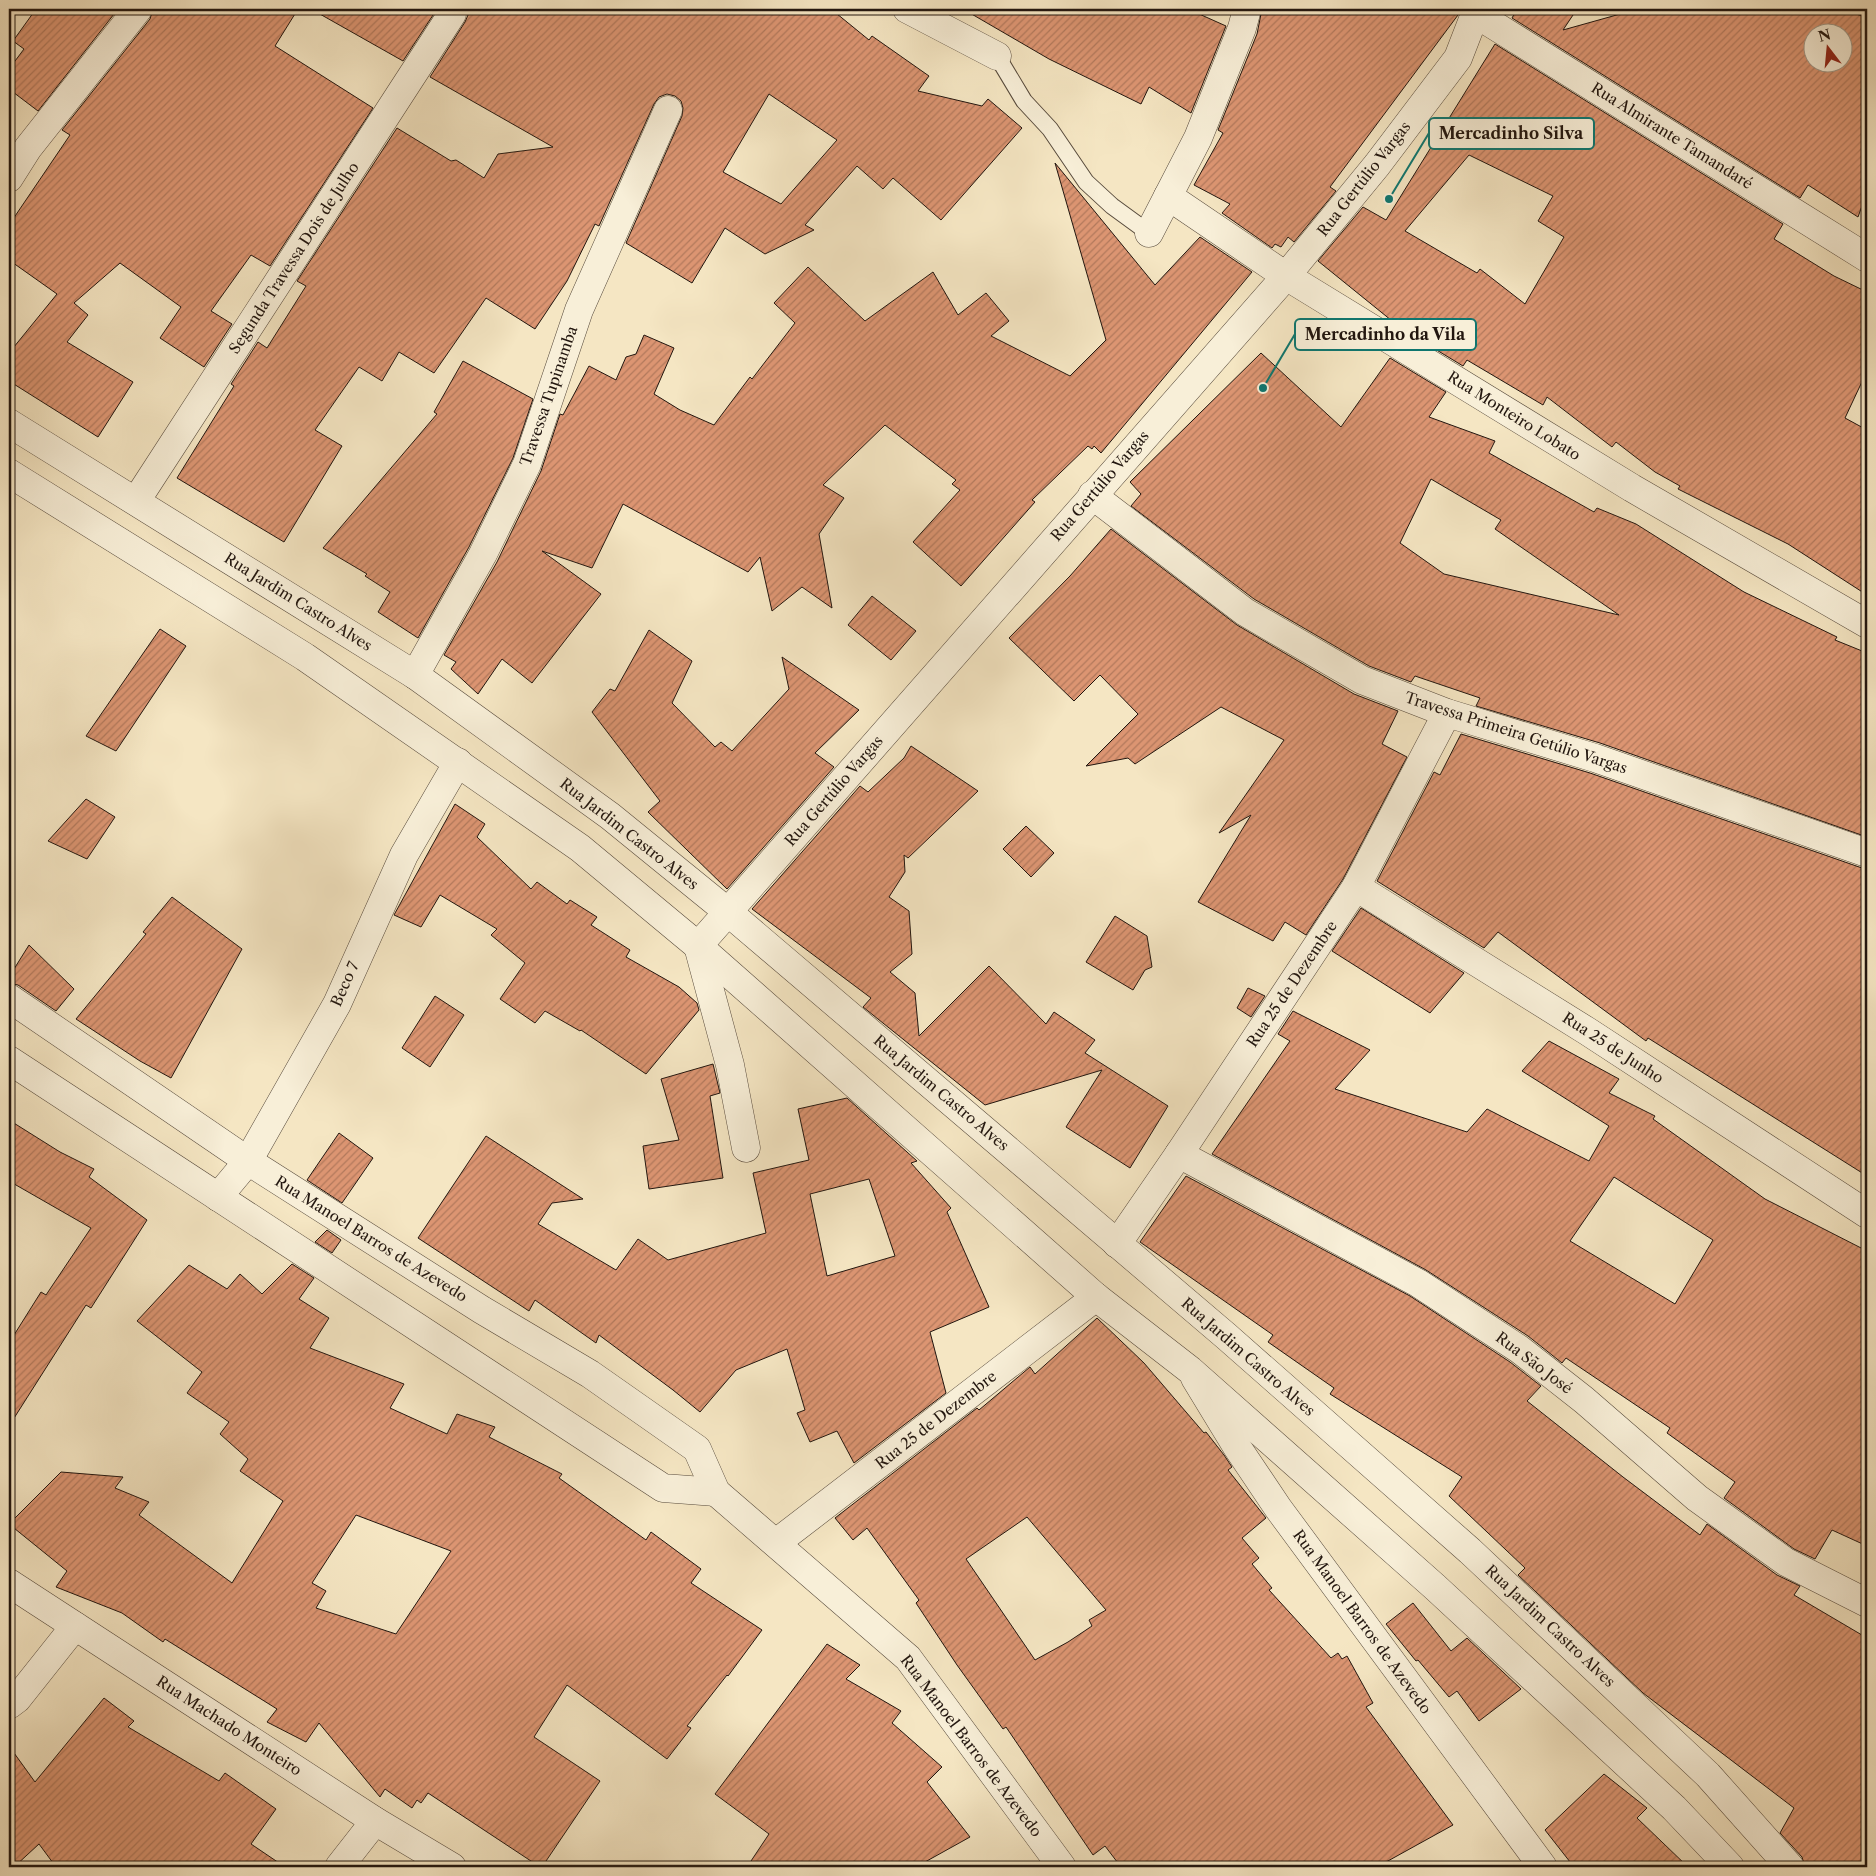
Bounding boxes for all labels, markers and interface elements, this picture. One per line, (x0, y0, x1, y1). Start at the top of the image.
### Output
north arrow (1804, 22, 1854, 72)
text: N (1816, 25, 1833, 46)
street label: Rua Almirante Tamandaré (1588, 78, 1757, 193)
street label: Rua Gertúlio Vargas (1313, 117, 1414, 240)
callout: Mercadinho Silva (1429, 118, 1594, 149)
text: Mercadinho Silva (1439, 123, 1584, 143)
street label: Segunda Travessa Dois de Julho (224, 158, 363, 357)
callout: Mercadinho da Vila (1295, 319, 1476, 350)
street label: Travessa Tupinamba (516, 323, 581, 468)
text: Mercadinho da Vila (1305, 324, 1466, 344)
street label: Rua Monteiro Lobato (1444, 367, 1584, 464)
street label: Rua Gertúlio Vargas (1046, 426, 1153, 545)
street label: Rua Jardim Castro Alves (221, 548, 376, 655)
street label: Travessa Primeira Getúlio Vargas (1402, 687, 1630, 778)
street label: Rua Gertúlio Vargas (780, 731, 887, 850)
street label: Rua Jardim Castro Alves (556, 774, 702, 894)
street label: Rua 25 de Dezembre (1242, 917, 1341, 1051)
street label: Beco 7 (326, 958, 363, 1009)
street label: Rua 25 de Junho (1559, 1008, 1667, 1087)
street label: Rua Jardim Castro Alves (870, 1030, 1013, 1155)
street label: Rua Manoel Barros de Azevedo (272, 1171, 471, 1306)
street label: Rua Jardim Castro Alves (1178, 1293, 1319, 1420)
street label: Rua São José (1492, 1328, 1576, 1398)
street label: Rua 25 de Dezembre (871, 1366, 1000, 1473)
street label: Rua Manoel Barros de Azevedo (1289, 1526, 1436, 1718)
street label: Rua Jardim Castro Alves (1481, 1560, 1619, 1691)
street label: Rua Manoel Barros de Azevedo (897, 1651, 1046, 1841)
street label: Rua Machado Monteiro (153, 1671, 305, 1780)

